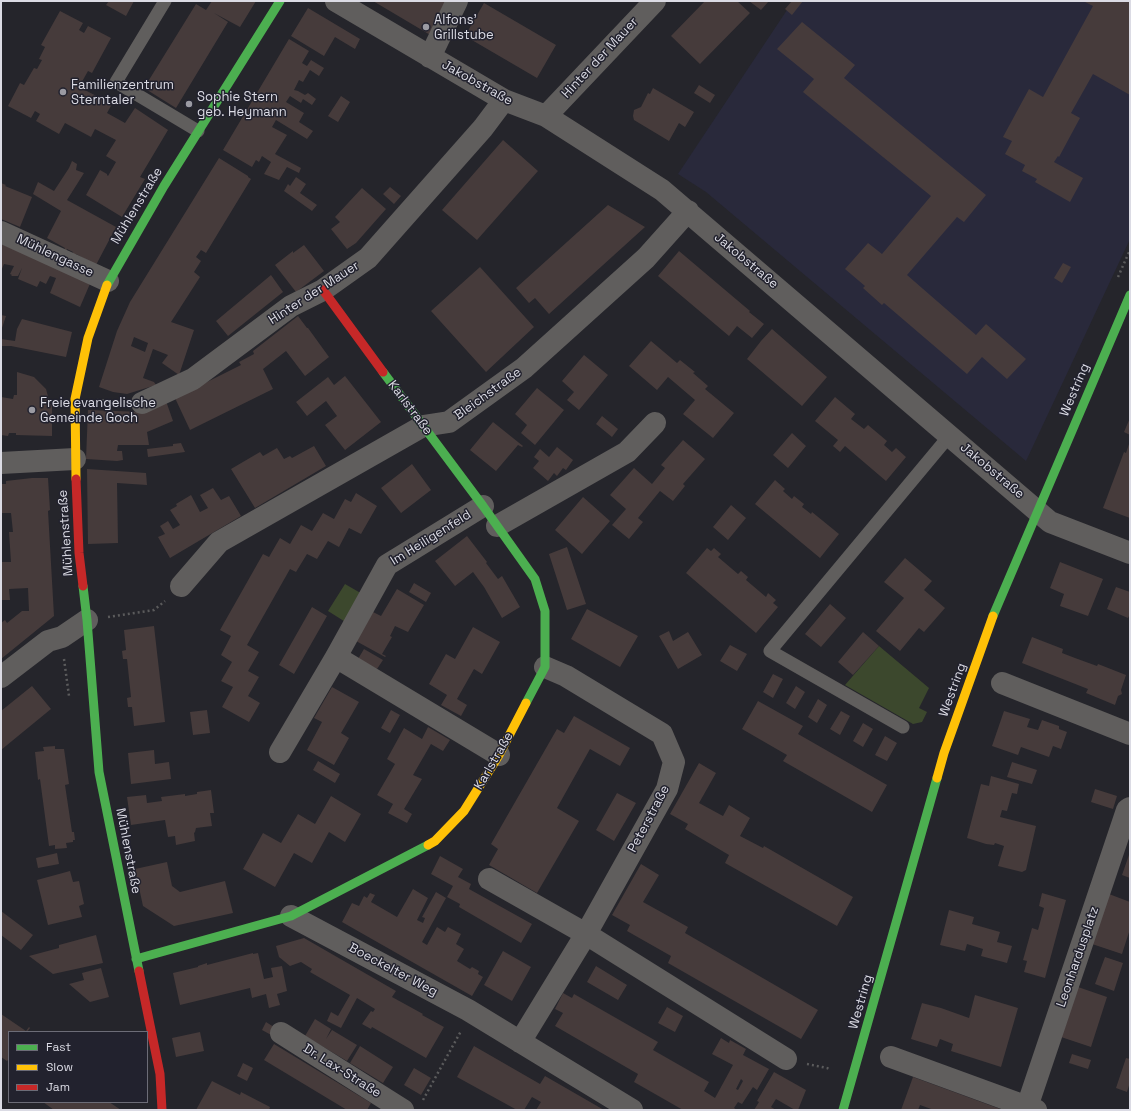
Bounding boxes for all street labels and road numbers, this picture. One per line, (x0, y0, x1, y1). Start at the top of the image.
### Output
street label: Hinter der Mauer (559, 14, 641, 102)
street label: Jakobstraße (439, 57, 515, 109)
street label: Mühlenstraße (108, 165, 166, 247)
street label: Jakobstraße (711, 230, 781, 292)
street label: Mühlengasse (14, 231, 96, 281)
street label: Hinter der Mauer (266, 258, 362, 328)
street label: Westring (1057, 361, 1093, 419)
street label: Bleichstraße (451, 364, 525, 424)
street label: Karlstraße (384, 378, 436, 438)
street label: Jakobstraße (957, 440, 1027, 502)
street label: Mühlenstraße (55, 489, 77, 577)
street label: Im Heiligenfeld (388, 507, 474, 569)
street label: Westring (936, 661, 970, 719)
street label: Karlstraße (471, 729, 517, 793)
street label: Peterstraße (625, 783, 673, 855)
street label: Mühlenstraße (112, 807, 144, 895)
street label: Leonhardusplatz (1053, 905, 1103, 1009)
street label: Boeckelter Weg (346, 940, 440, 1000)
street label: Westring (846, 973, 876, 1031)
street label: Dr. Lax-Straße (300, 1041, 384, 1101)

